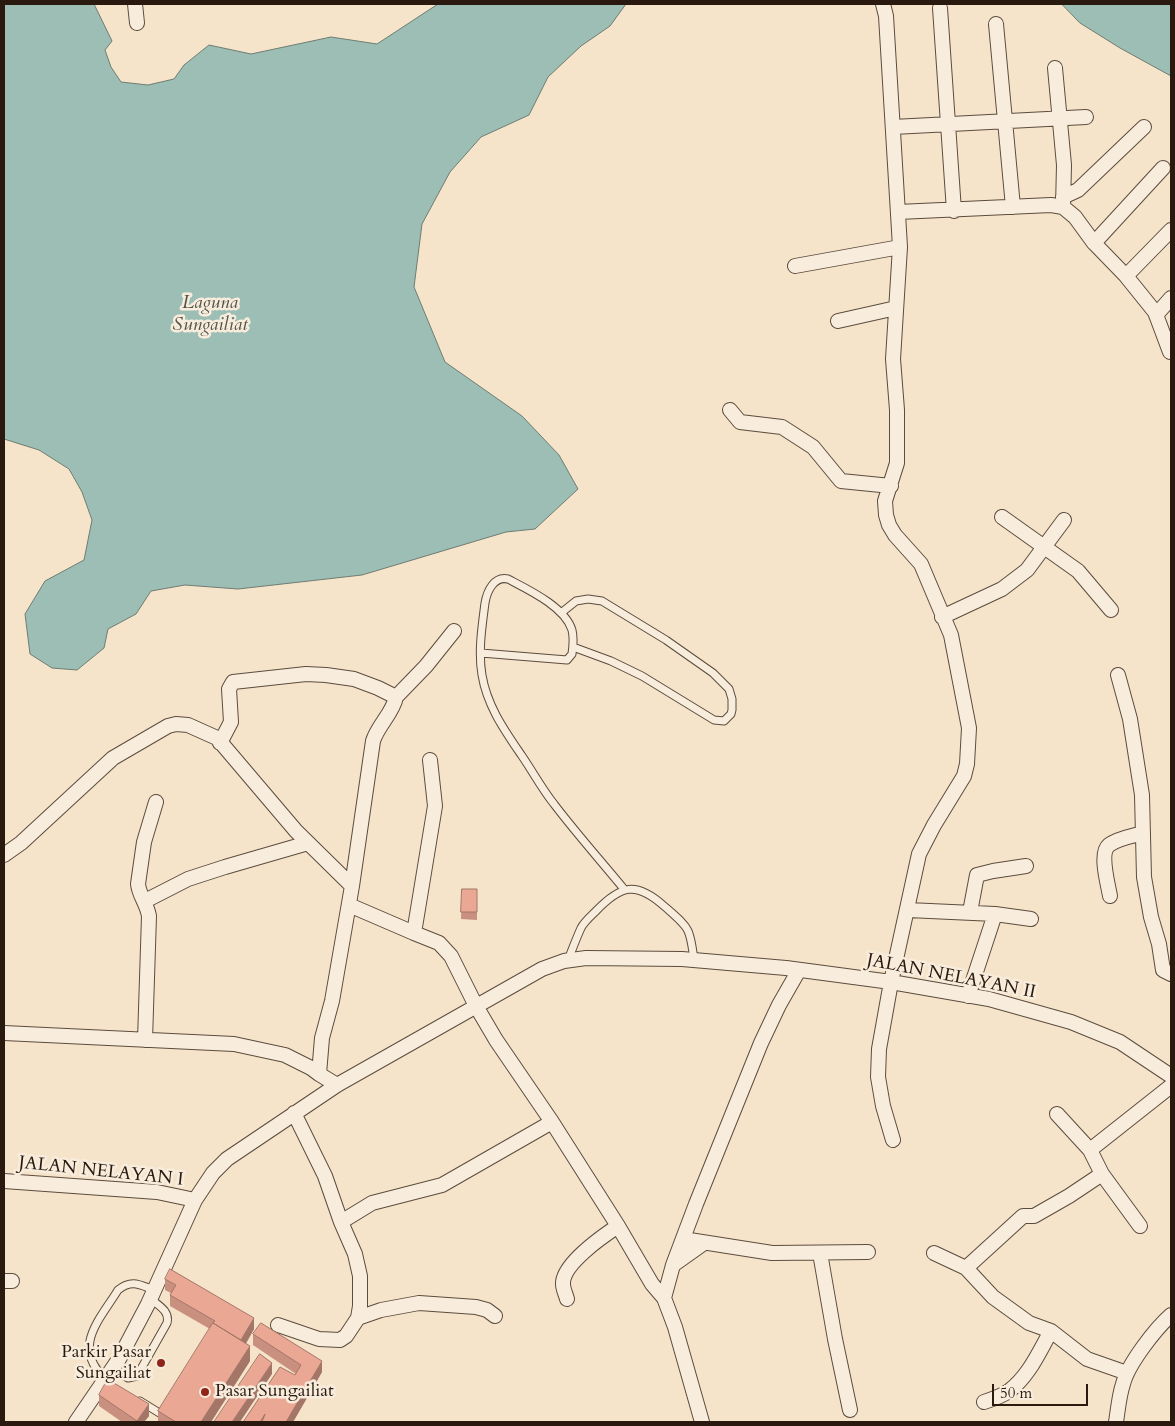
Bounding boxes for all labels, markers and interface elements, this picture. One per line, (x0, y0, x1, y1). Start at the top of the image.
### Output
water label: Laguna Sungailiat (172, 293, 248, 337)
street label: JALAN NELAYAN II (865, 950, 1037, 1004)
street label: JALAN NELAYAN I (18, 1153, 184, 1191)
place label: Parkir Pasar Sungailiat (61, 1342, 151, 1385)
marker: Parkir Pasar Sungailiat (155, 1357, 167, 1369)
scale bar (995, 1374, 1091, 1406)
place label: Pasar Sungailiat (215, 1381, 334, 1403)
text: 50 m (1000, 1383, 1032, 1403)
marker: Pasar Sungailiat (199, 1386, 211, 1398)

